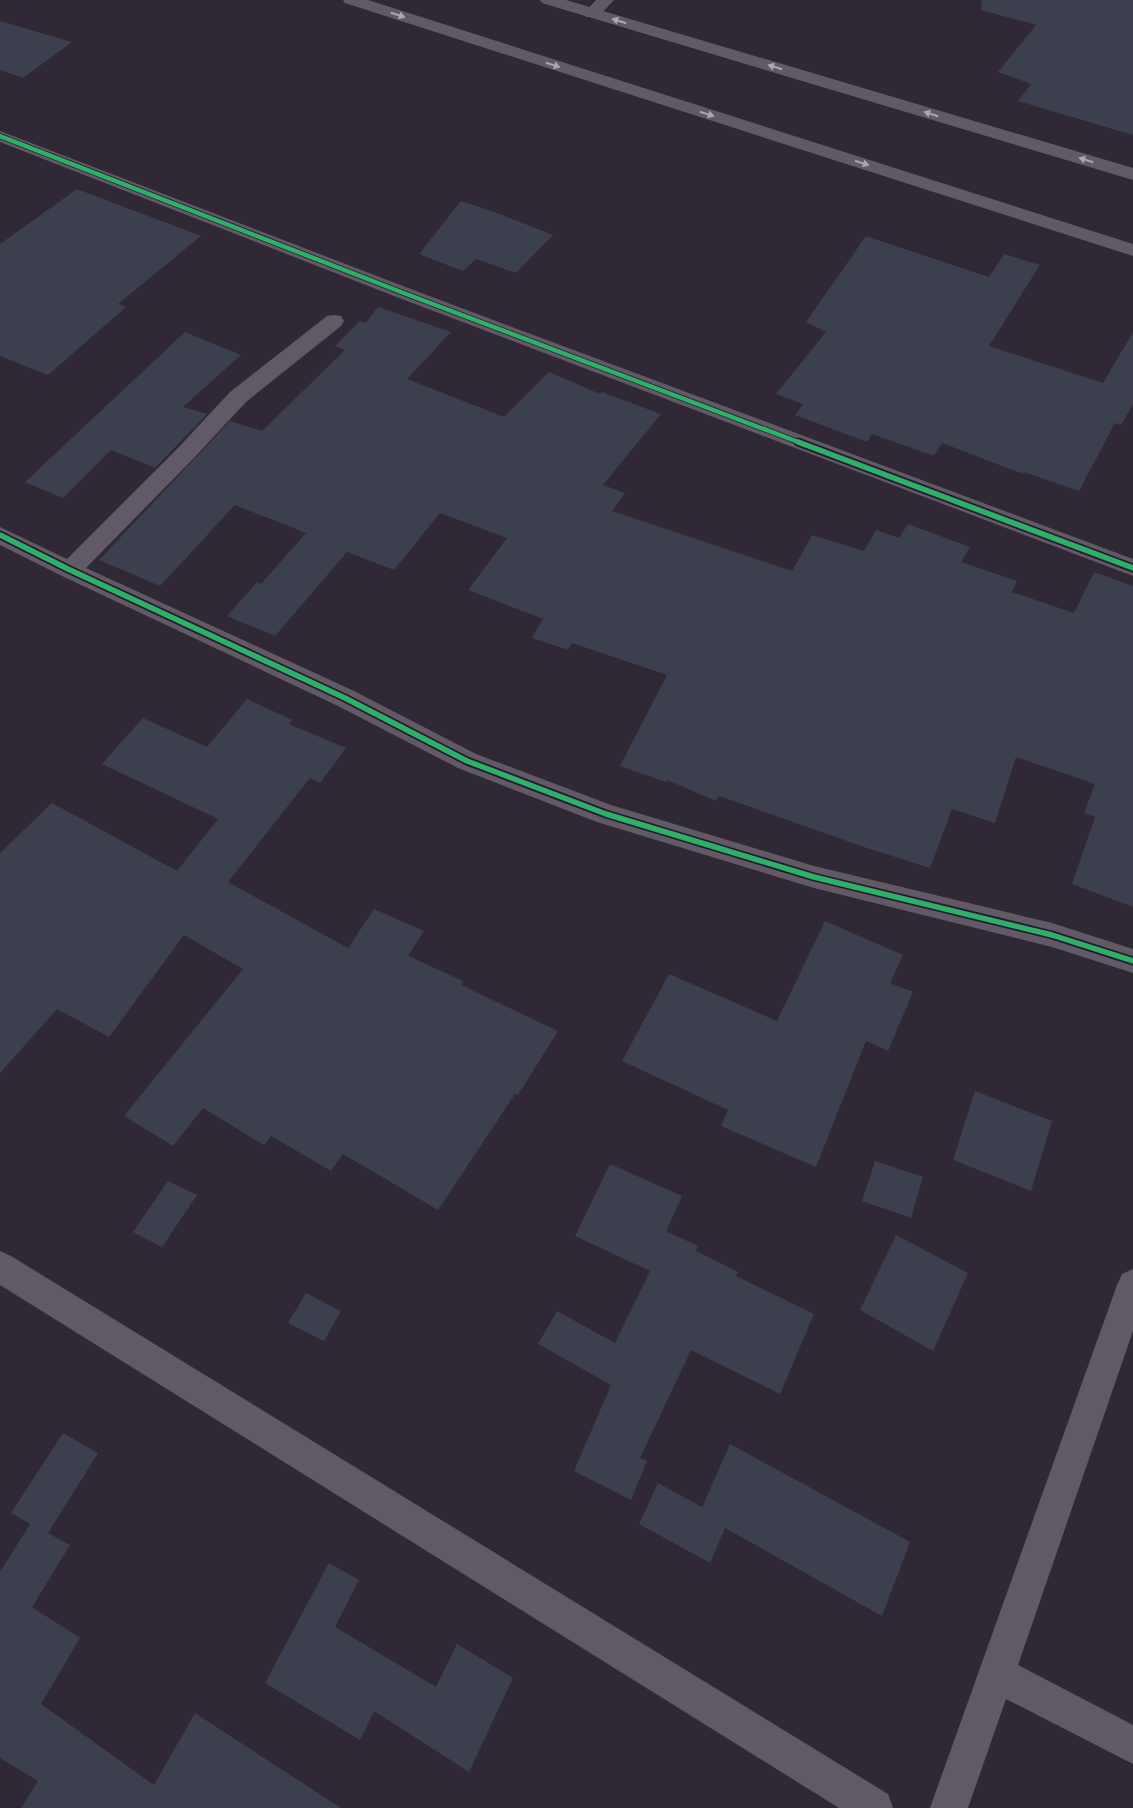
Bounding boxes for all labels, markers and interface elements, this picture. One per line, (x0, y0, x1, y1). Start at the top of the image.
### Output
one-way arrow (390, 12, 405, 19)
one-way arrow (611, 17, 626, 25)
one-way arrow (545, 61, 560, 69)
one-way arrow (767, 63, 782, 71)
one-way arrow (923, 109, 938, 117)
one-way arrow (700, 111, 715, 118)
one-way arrow (1079, 156, 1094, 164)
one-way arrow (855, 160, 870, 168)

